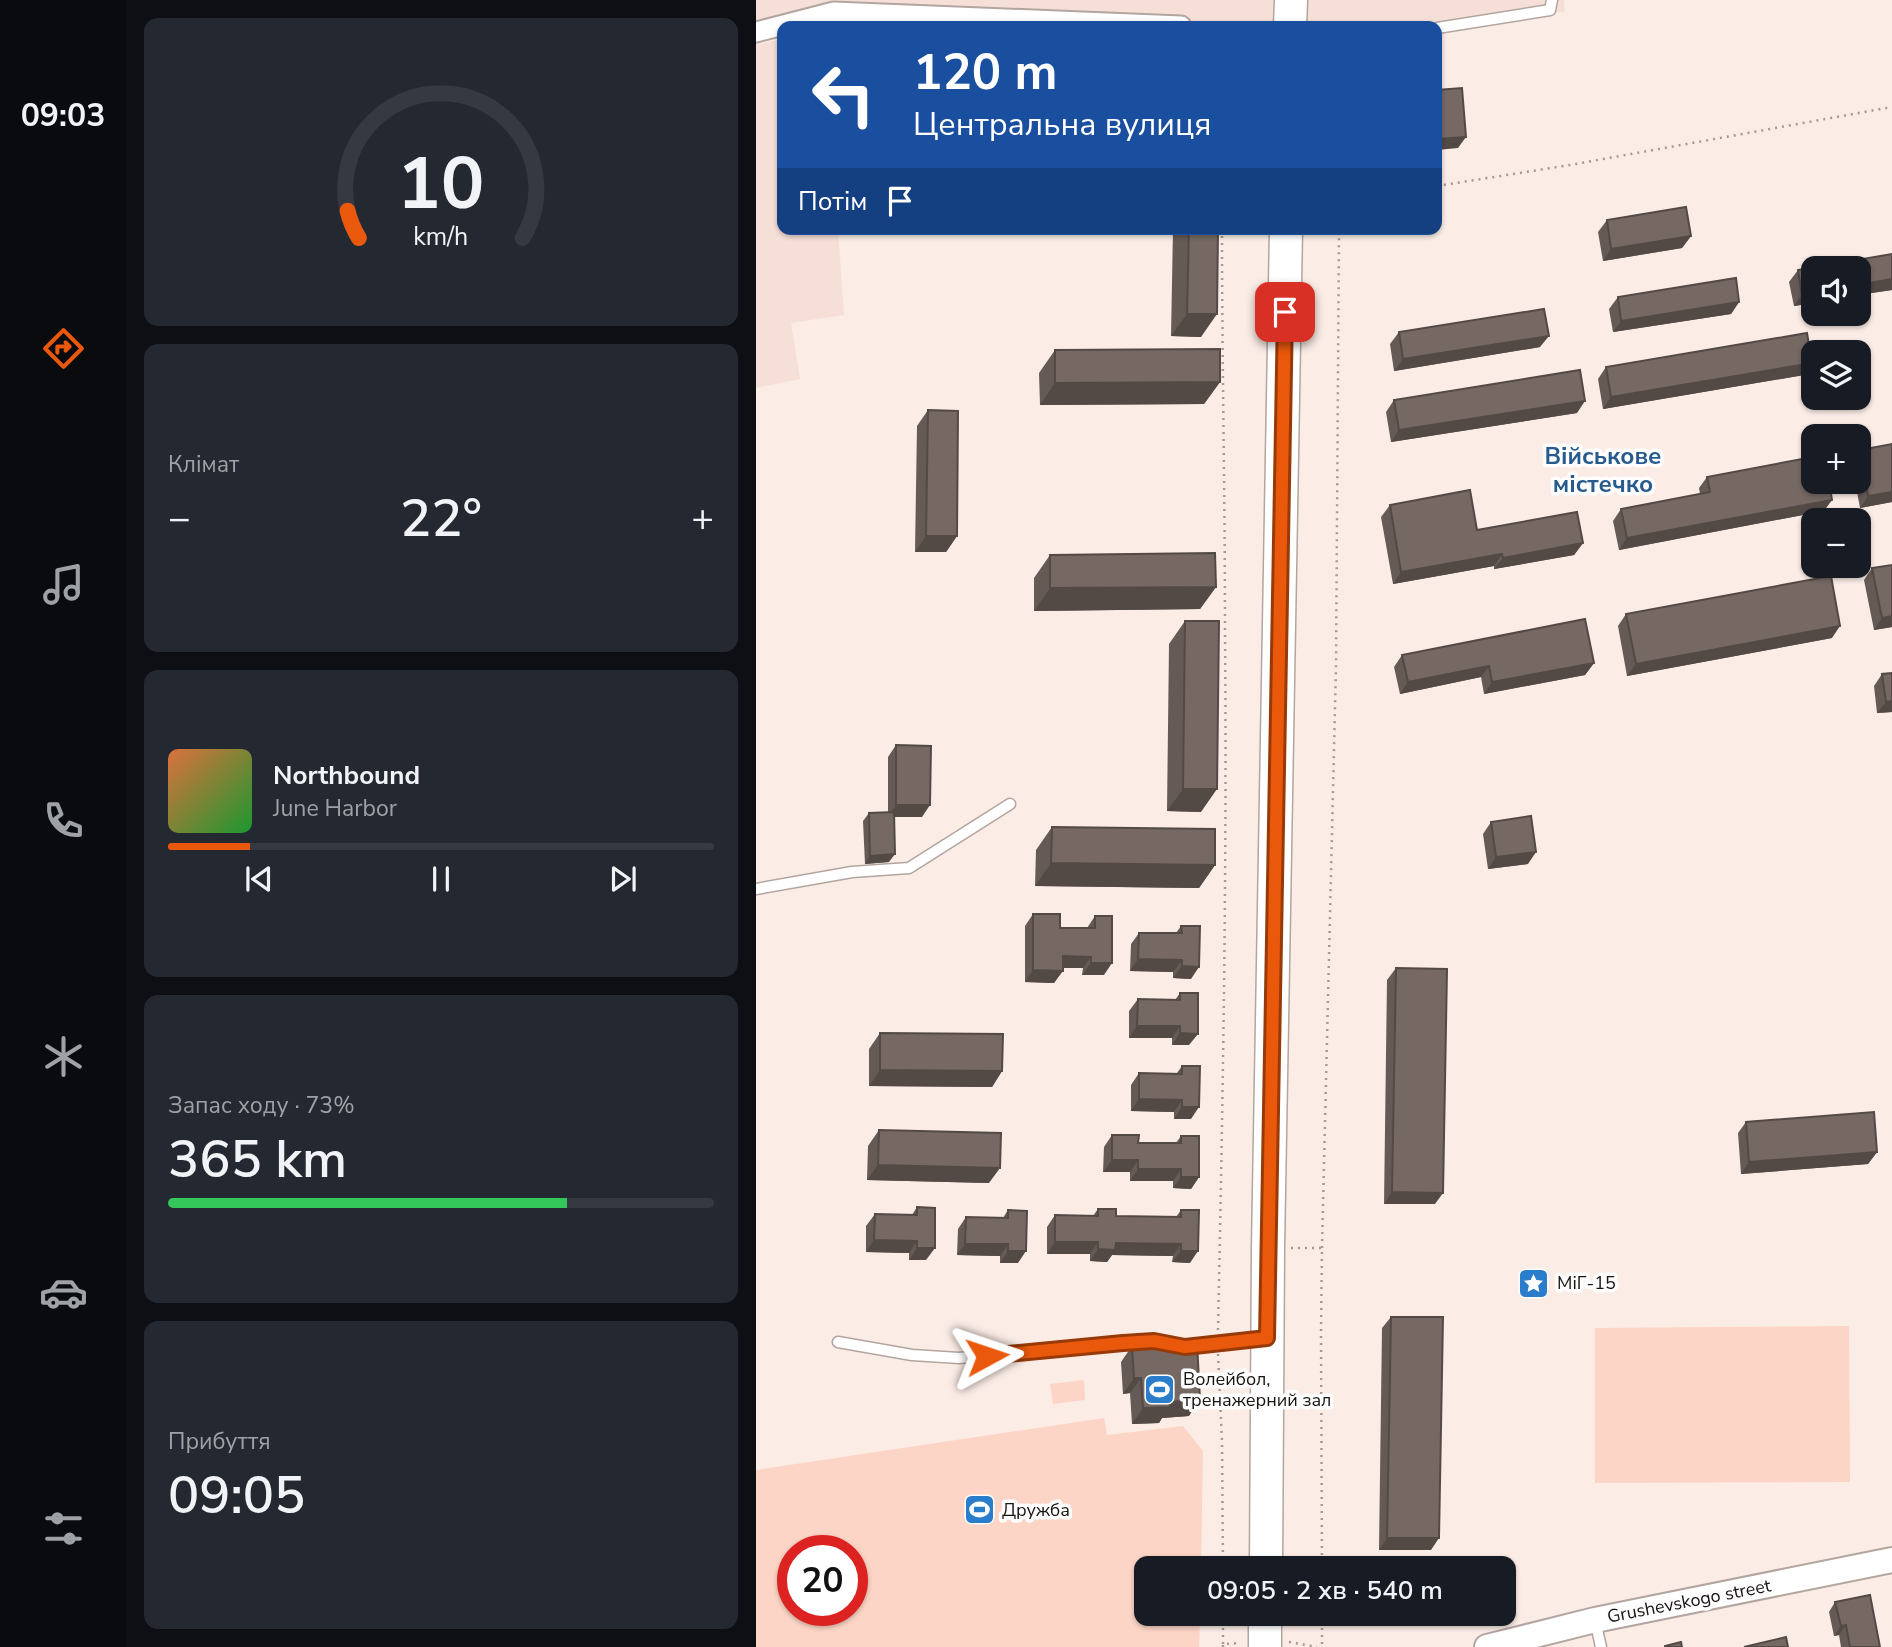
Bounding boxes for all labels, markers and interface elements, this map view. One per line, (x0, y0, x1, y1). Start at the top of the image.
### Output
text: 120 m (913, 39, 1057, 106)
icon: left (798, 49, 889, 140)
text: 09:03 (21, 94, 105, 137)
text: Центральна вулиця (913, 103, 1211, 146)
text: 10 (397, 134, 485, 234)
icon: arrive (881, 182, 919, 220)
text: Потім (798, 184, 867, 219)
text: km/h (413, 220, 469, 254)
map controls (1801, 256, 1871, 578)
button: sound (1801, 256, 1871, 326)
pin (1255, 282, 1315, 342)
icon: arrive (1266, 293, 1304, 331)
icon: directions (39, 324, 88, 373)
button: layers (1801, 340, 1871, 410)
button: + (1801, 424, 1871, 494)
district label: Військове містечко (1545, 440, 1661, 500)
text: Клімат (168, 449, 239, 480)
text: 22° (400, 483, 482, 554)
text: − (168, 493, 191, 544)
text: + (691, 493, 714, 544)
button: − (1801, 508, 1871, 578)
icon: music (39, 560, 88, 609)
text: Northbound (273, 758, 420, 793)
text: June Harbor (273, 793, 397, 824)
icon: phone (39, 796, 88, 845)
icon: previous (240, 860, 278, 898)
icon: pause (422, 860, 460, 898)
icon: next (604, 860, 642, 898)
icon: climate (39, 1032, 88, 1081)
text: Запас ходу · 73% (168, 1090, 355, 1121)
text: 365 km (168, 1124, 347, 1195)
place icon: МіГ-15 (1517, 1266, 1551, 1300)
icon: car (39, 1268, 88, 1317)
place label: МіГ-15 (1557, 1271, 1616, 1295)
position arrow (950, 1319, 1024, 1393)
place label: Волейбол, тренажерний зал (1183, 1367, 1331, 1412)
sports icon: Волейбол, тренажерний зал (1143, 1372, 1177, 1406)
text: Прибуття (168, 1426, 271, 1457)
text: 09:05 (168, 1460, 305, 1531)
sports icon: Дружба (962, 1493, 996, 1527)
place label: Дружба (1002, 1498, 1070, 1522)
icon: filters (39, 1504, 88, 1553)
speed limit sign: 20 (777, 1535, 868, 1626)
text: 09:05 · 2 хв · 540 m (1207, 1573, 1443, 1608)
street label: Grushevskogo street (1605, 1573, 1774, 1629)

